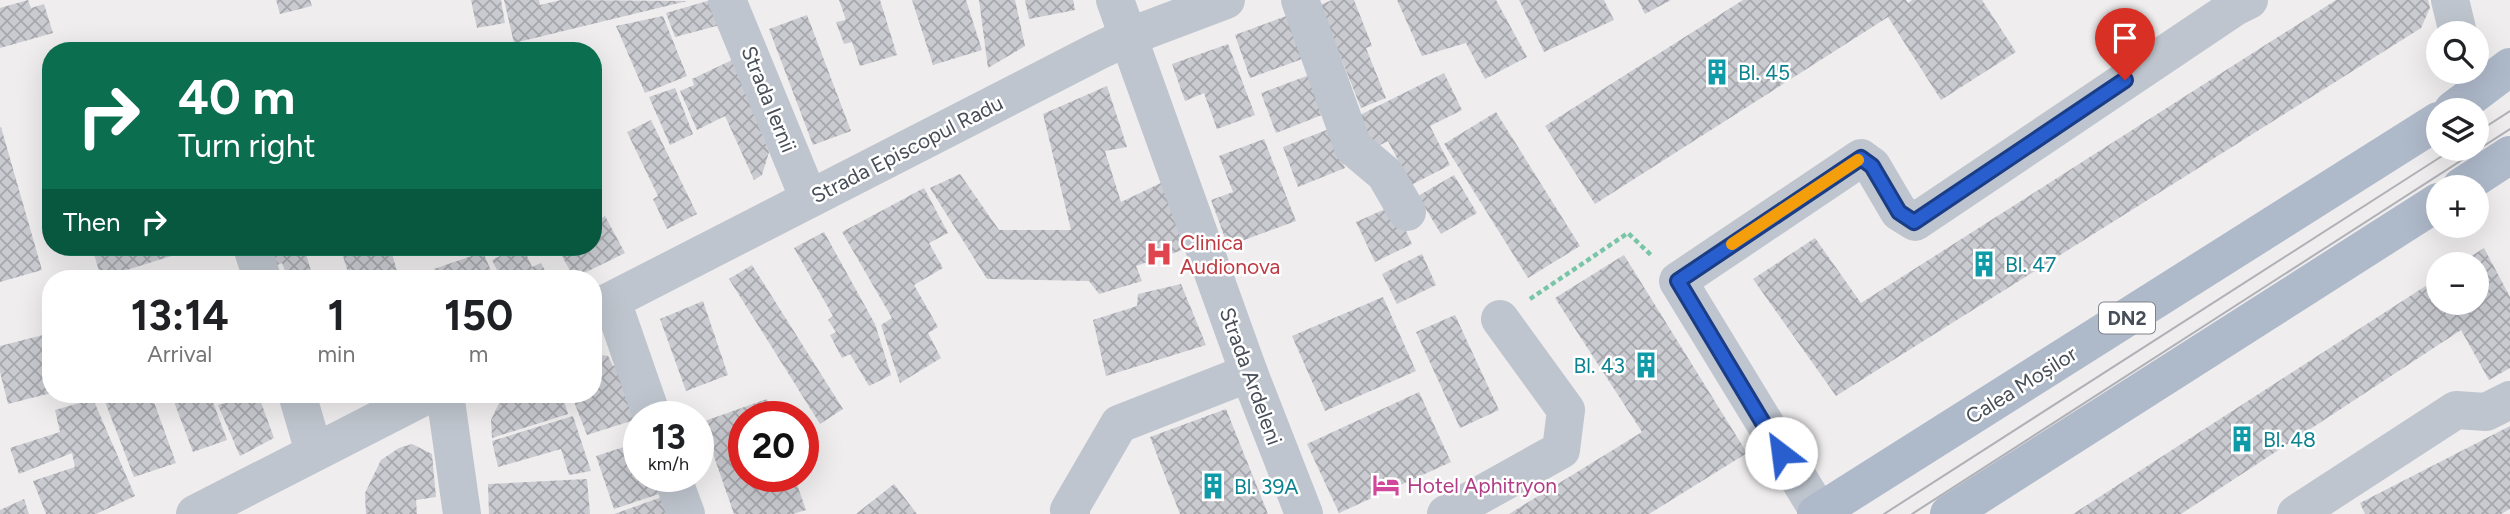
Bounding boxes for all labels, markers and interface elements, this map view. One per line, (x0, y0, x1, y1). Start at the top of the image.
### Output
pin (2095, 8, 2155, 80)
icon: arrive (2106, 19, 2144, 57)
map controls (2426, 21, 2489, 315)
button: search (2426, 21, 2489, 84)
street label: Strada Iernii (736, 42, 802, 156)
building icon: Bl. 45 (1702, 57, 1732, 87)
place label: Bl. 45 (1738, 60, 1790, 85)
text: 40 m (178, 67, 295, 126)
icon: right (63, 70, 154, 161)
street label: Strada Episcopul Radu (807, 90, 1007, 208)
button: layers (2426, 98, 2489, 161)
text: Turn right (178, 127, 316, 165)
button: + (2426, 175, 2489, 238)
icon: right (135, 203, 173, 241)
text: Then (63, 206, 121, 238)
place label: Clinica Audionova (1180, 230, 1280, 279)
hospital icon: Clinica Audionova (1144, 239, 1174, 269)
building icon: Bl. 47 (1969, 249, 1999, 279)
place label: Bl. 47 (2005, 252, 2056, 277)
button: − (2426, 252, 2489, 315)
text: 13:14 (131, 290, 229, 341)
text: 1 (327, 290, 345, 341)
text: 150 (444, 290, 513, 341)
road number: DN2 (2099, 302, 2155, 334)
street label: Strada Ardeleni (1215, 304, 1287, 448)
text: Arrival (147, 340, 212, 368)
text: min (317, 340, 355, 368)
text: m (469, 340, 488, 368)
street label: Calea Moșilor (1961, 341, 2081, 429)
building icon: Bl. 43 (1631, 350, 1661, 380)
place label: Bl. 43 (1574, 353, 1625, 378)
speed limit sign: 20 (728, 401, 819, 492)
text: 13 (651, 416, 686, 458)
position arrow (1744, 416, 1818, 490)
building icon: Bl. 48 (2227, 424, 2257, 454)
place label: Bl. 48 (2263, 427, 2316, 452)
text: km/h (648, 453, 689, 475)
hotel icon: Hotel Aphitryon (1371, 470, 1401, 500)
building icon: Bl. 39A (1198, 471, 1228, 501)
place label: Hotel Aphitryon (1407, 473, 1557, 498)
place label: Bl. 39A (1234, 474, 1299, 499)

